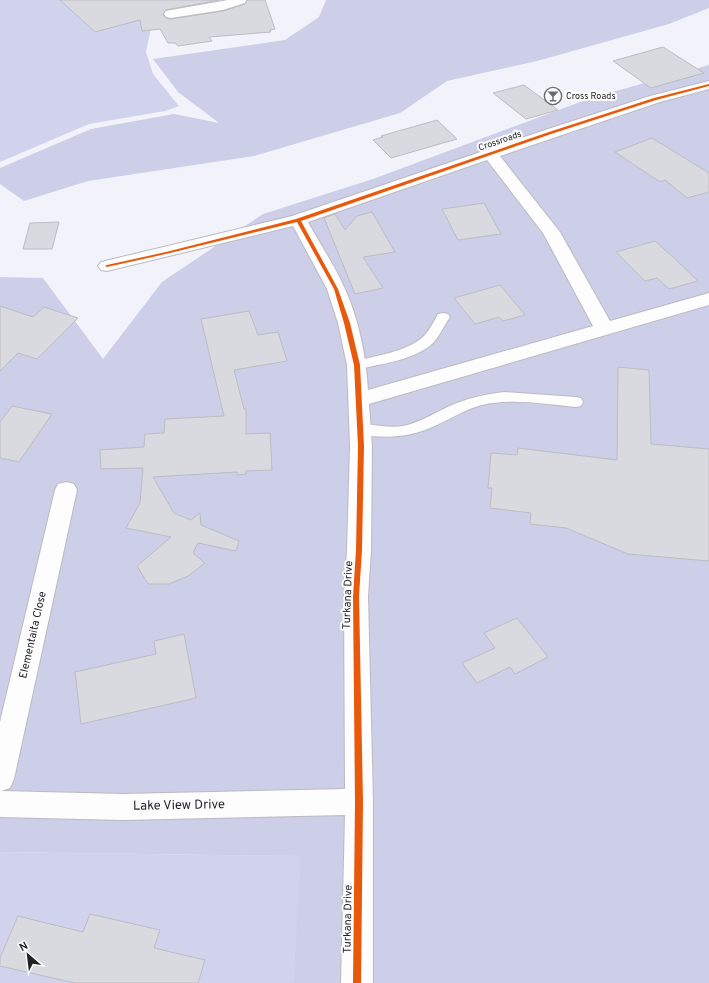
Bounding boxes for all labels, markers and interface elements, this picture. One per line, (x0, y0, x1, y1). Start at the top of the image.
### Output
bar icon: Cross Roads (543, 86, 563, 106)
place label: Cross Roads (566, 91, 616, 102)
street label: Crossroads (477, 128, 523, 154)
street label: Turkana Drive (340, 560, 356, 630)
street label: Elementaita Close (16, 590, 50, 680)
street label: Lake View Drive (133, 797, 225, 815)
street label: Turkana Drive (340, 884, 356, 953)
north arrow (8, 935, 48, 975)
text: N (17, 939, 31, 955)

